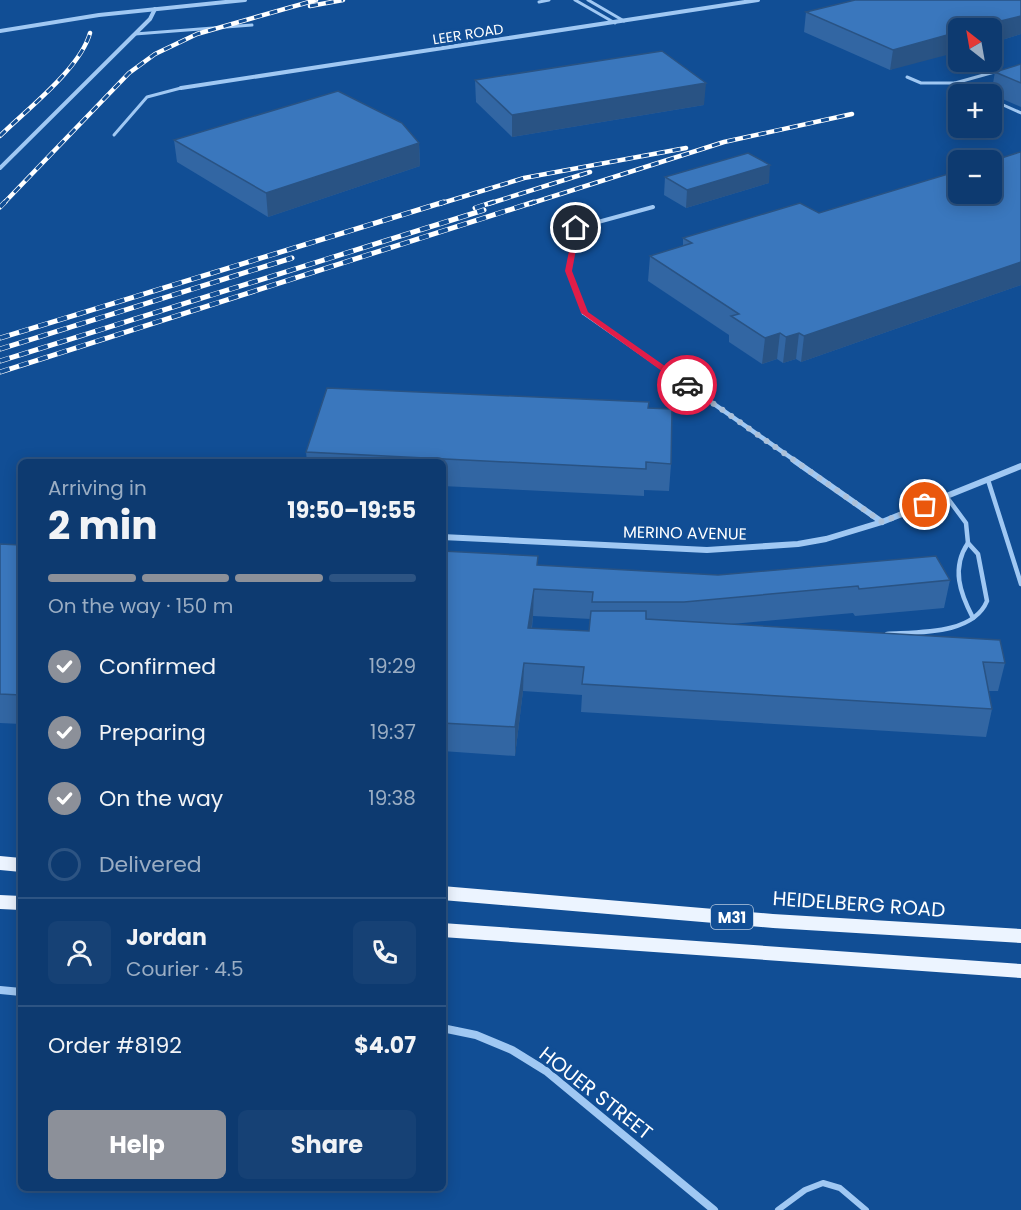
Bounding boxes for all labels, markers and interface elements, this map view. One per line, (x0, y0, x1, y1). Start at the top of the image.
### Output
north arrow (948, 18, 1002, 72)
map controls (948, 18, 1002, 204)
street label: LEER ROAD (431, 19, 505, 49)
button: + (948, 84, 1002, 138)
button: − (948, 150, 1002, 204)
pin (550, 202, 601, 253)
icon: home (559, 211, 592, 244)
courier (657, 355, 717, 415)
icon: car (671, 369, 704, 402)
text: Arriving in (48, 474, 147, 502)
pin (899, 479, 950, 530)
icon: bag (908, 488, 941, 521)
text: 19:50–19:55 (287, 495, 416, 526)
text: 2 min (48, 498, 158, 553)
street label: MERINO AVENUE (623, 520, 747, 546)
text: On the way · 150 m (48, 592, 233, 620)
icon: check (48, 650, 81, 683)
text: Confirmed (99, 651, 216, 682)
text: 19:29 (369, 652, 416, 680)
icon: check (48, 716, 81, 749)
text: Preparing (99, 717, 206, 748)
text: 19:37 (370, 718, 416, 746)
icon: check (48, 782, 81, 815)
text: On the way (99, 783, 223, 814)
text: 19:38 (368, 784, 416, 812)
text: Delivered (99, 849, 202, 880)
street label: HEIDELBERG ROAD (772, 884, 946, 924)
road number: M31 (711, 905, 753, 929)
button: person (48, 921, 111, 984)
button: phone (353, 921, 416, 984)
text: Jordan (126, 922, 207, 953)
text: Courier · 4.5 (126, 955, 244, 983)
text: Order #8192 (48, 1030, 182, 1061)
text: $4.07 (354, 1030, 416, 1061)
street label: HOUER STREET (533, 1040, 659, 1146)
button: Help (48, 1110, 226, 1179)
button: Share (238, 1110, 416, 1179)

